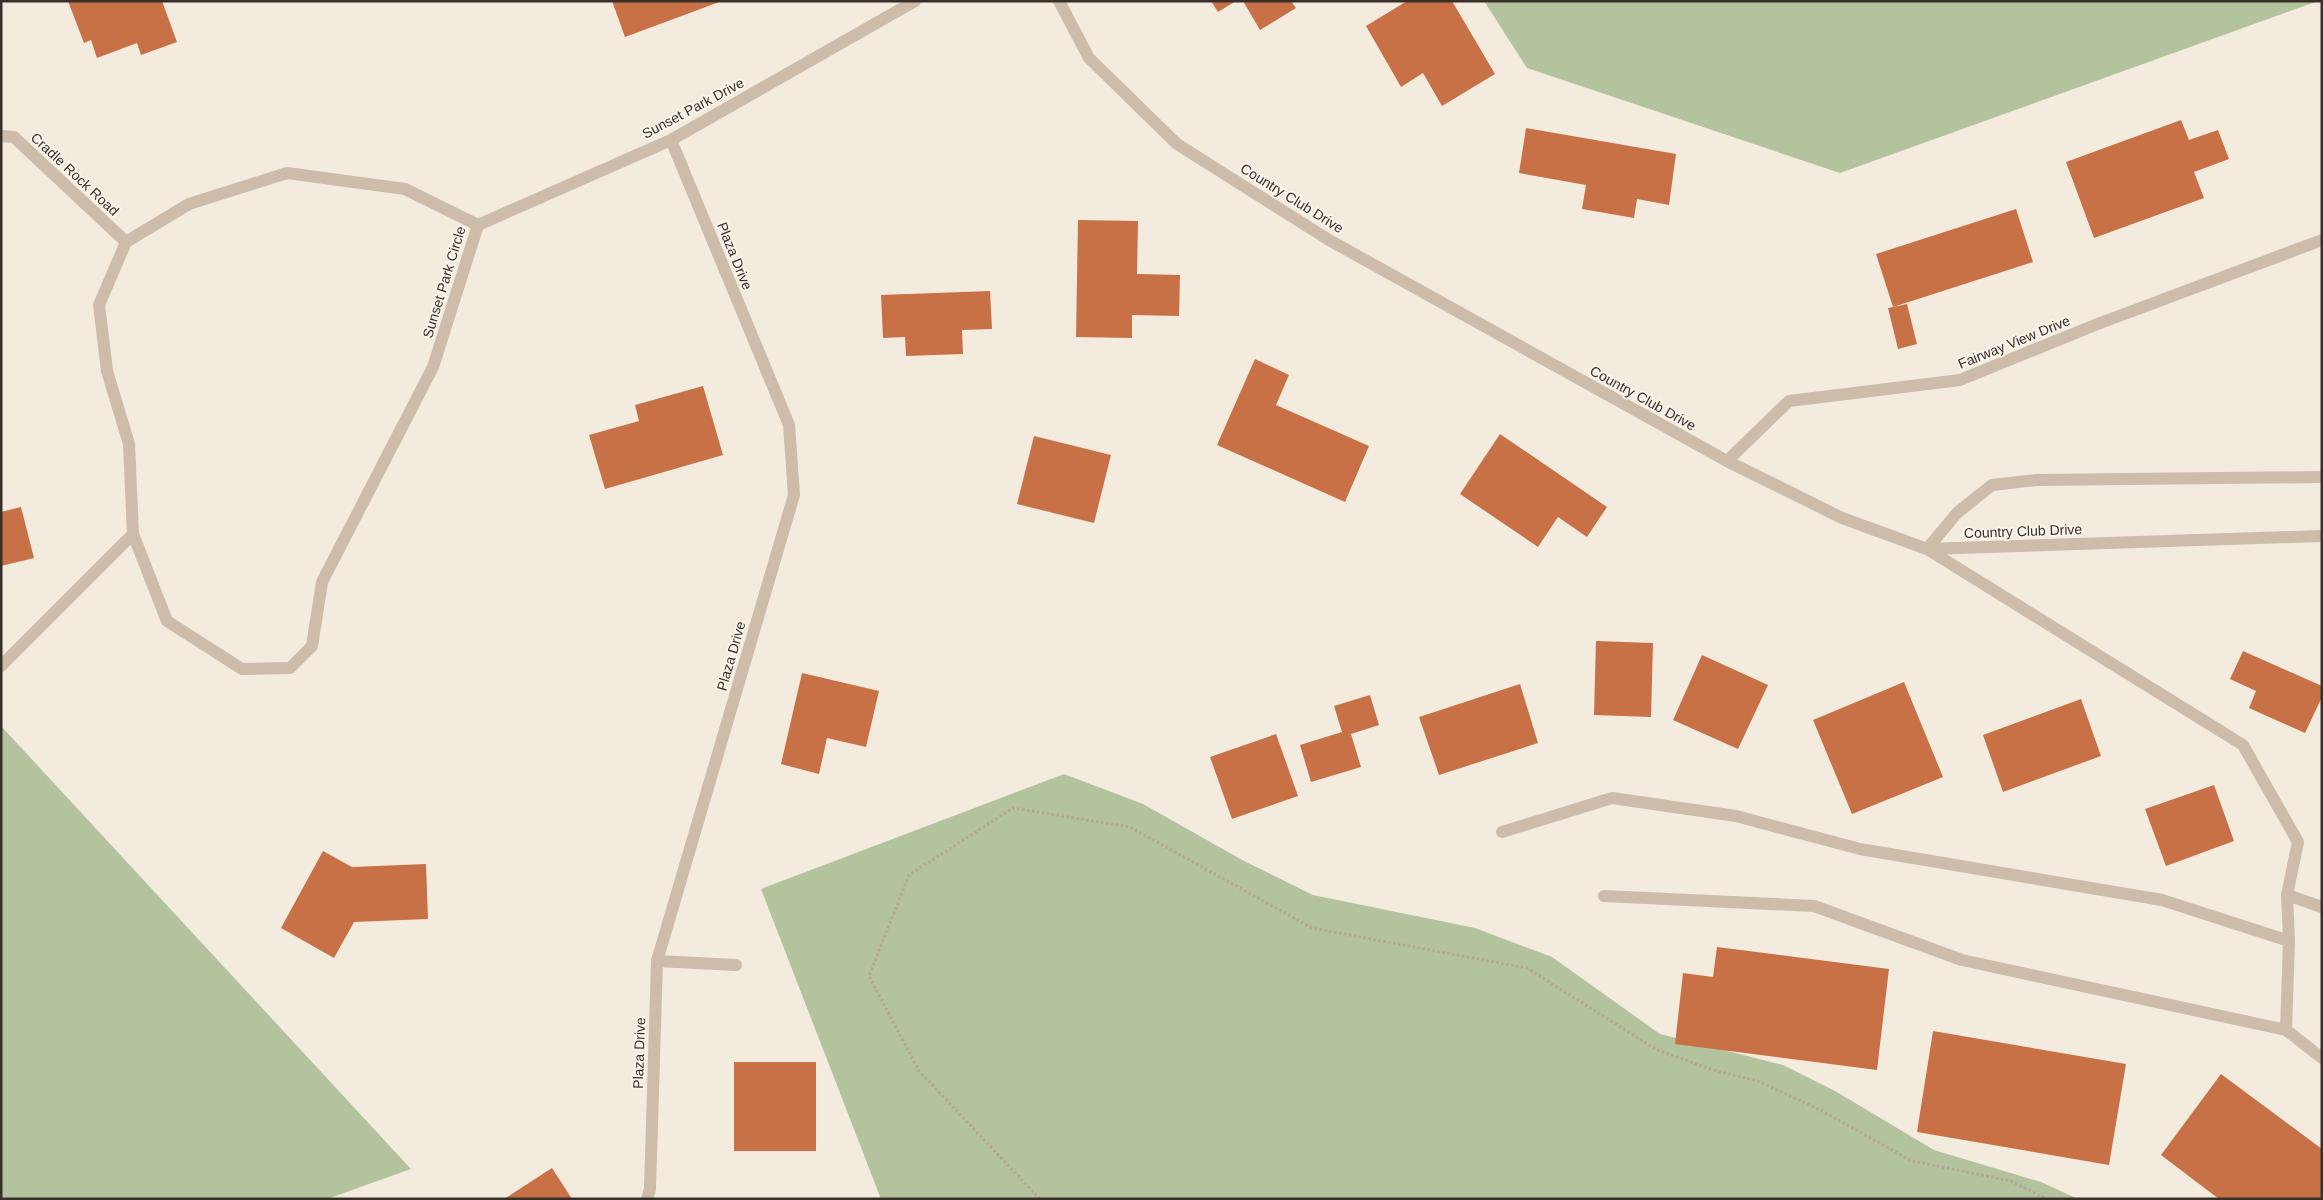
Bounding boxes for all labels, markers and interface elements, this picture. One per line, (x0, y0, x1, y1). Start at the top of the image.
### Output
street label: Sunset Park Drive (639, 74, 747, 142)
street label: Cradle Rock Road (28, 129, 122, 219)
street label: Country Club Drive (1238, 160, 1347, 236)
street label: Plaza Drive (714, 220, 756, 292)
street label: Sunset Park Circle (419, 224, 469, 340)
street label: Fairway View Drive (1956, 312, 2073, 372)
street label: Country Club Drive (1587, 362, 1699, 434)
street label: Country Club Drive (1964, 521, 2083, 541)
street label: Plaza Drive (713, 619, 749, 693)
street label: Plaza Drive (630, 1017, 648, 1089)

